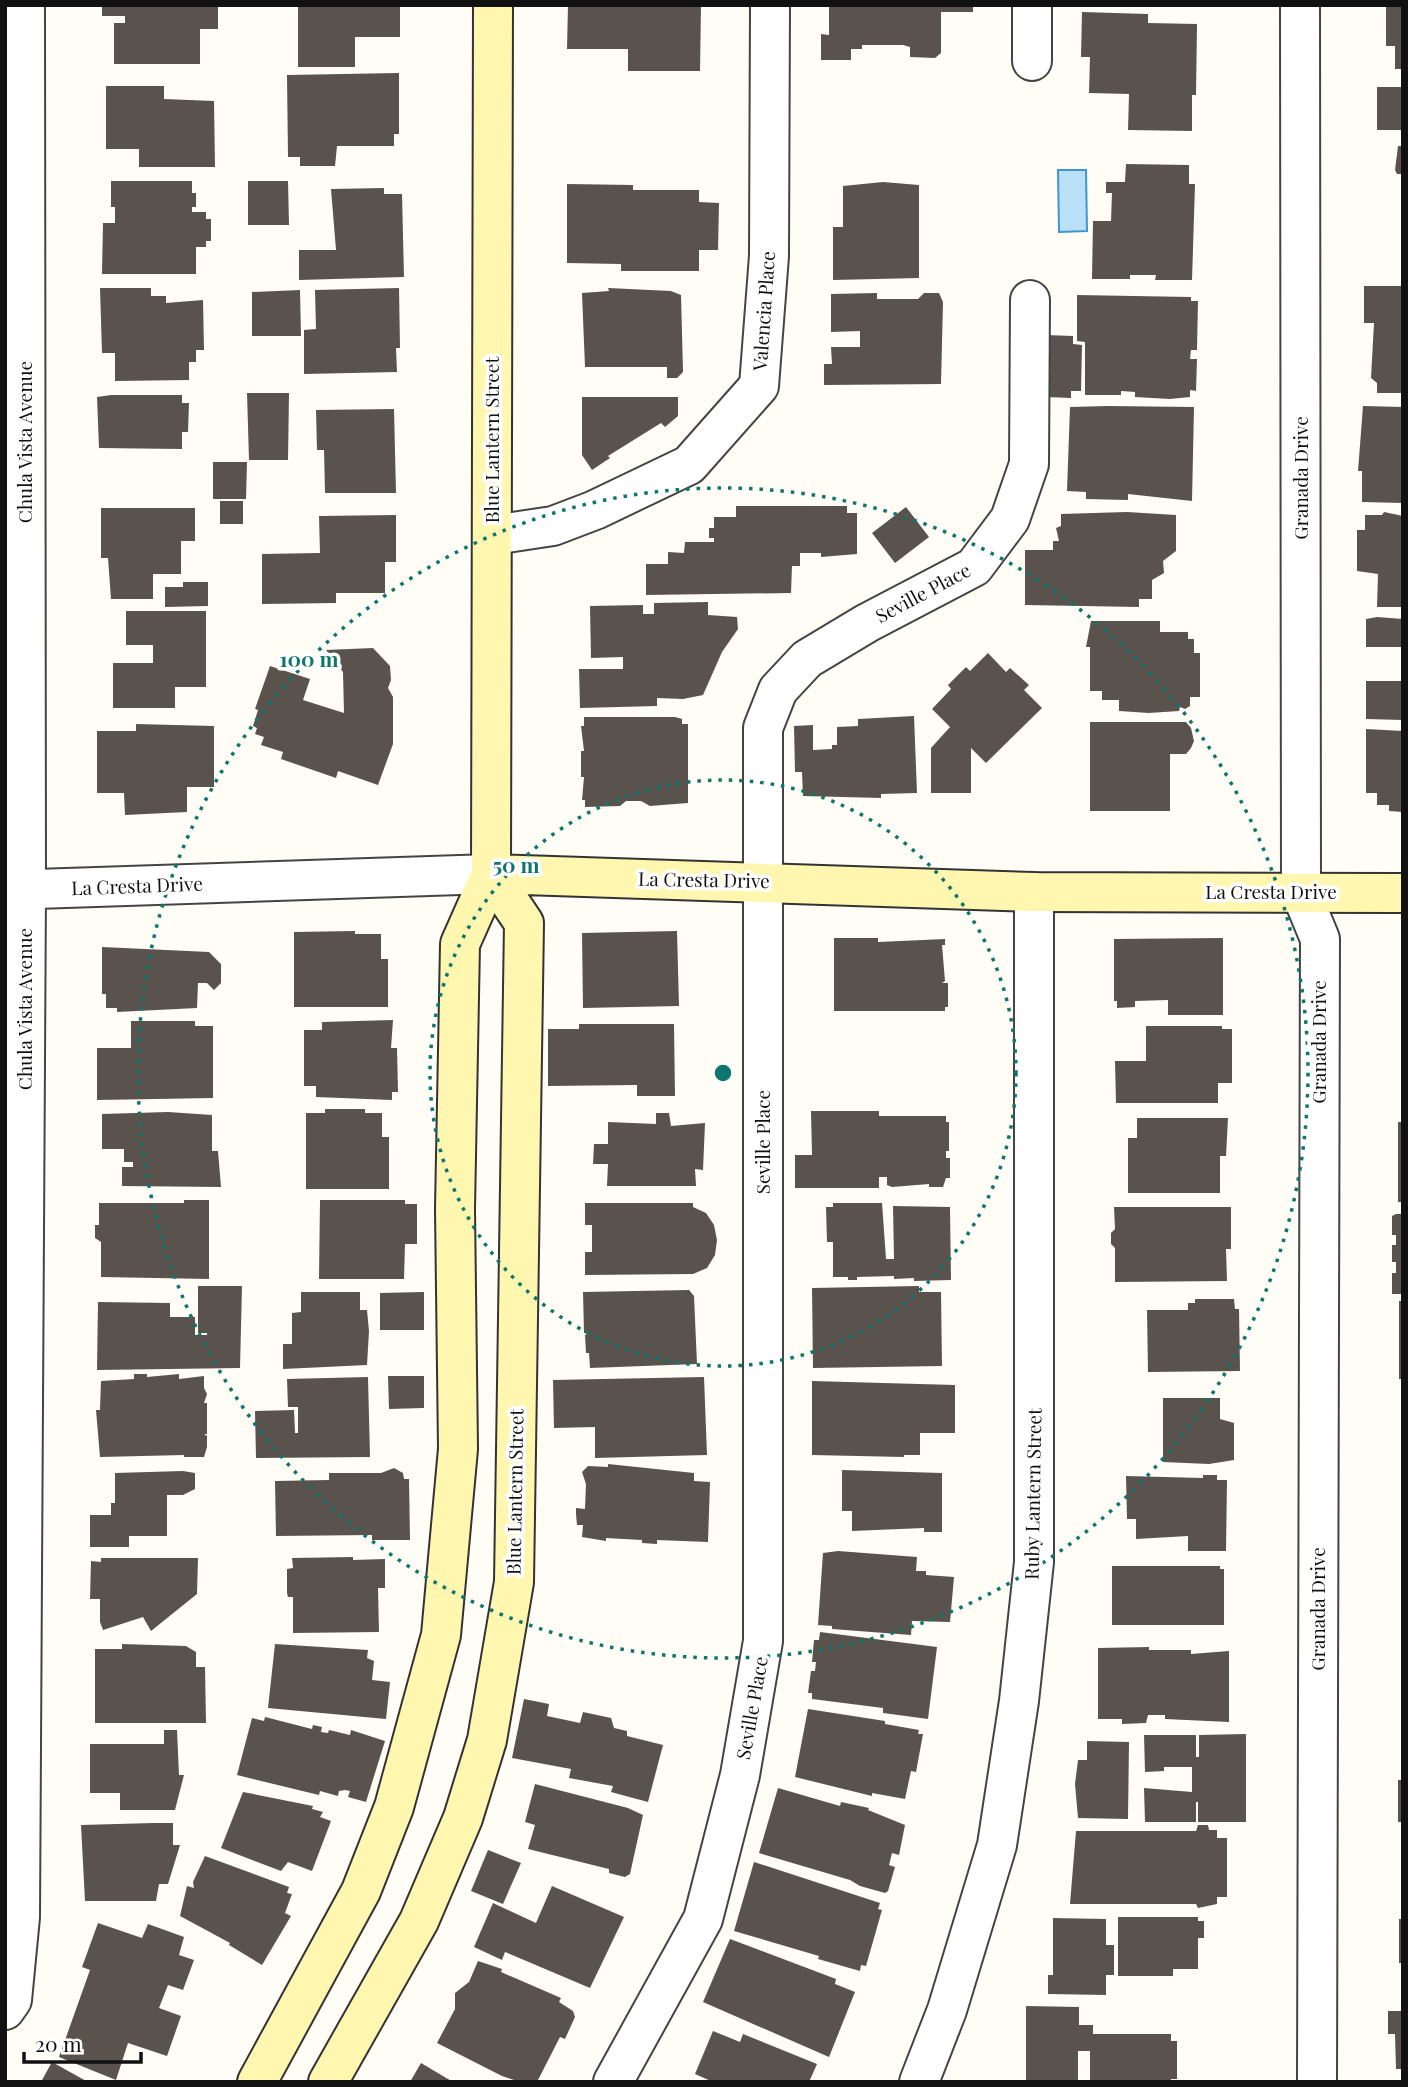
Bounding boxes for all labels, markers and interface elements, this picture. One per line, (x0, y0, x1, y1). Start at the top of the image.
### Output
street label: Valencia Place (746, 250, 780, 373)
street label: Blue Lantern Street (478, 357, 504, 523)
street label: Chula Vista Avenue (11, 361, 37, 523)
street label: Granada Drive (1287, 416, 1313, 540)
street label: Seville Place (870, 556, 975, 628)
text: 100 m (279, 644, 339, 672)
text: 50 m (492, 850, 540, 878)
street label: La Cresta Drive (638, 865, 770, 893)
street label: La Cresta Drive (71, 870, 203, 900)
street label: La Cresta Drive (1205, 878, 1337, 904)
street label: Chula Vista Avenue (11, 928, 37, 1090)
street label: Granada Drive (1305, 980, 1331, 1104)
centre of rings (711, 1061, 735, 1085)
street label: Seville Place (749, 1090, 775, 1194)
street label: Blue Lantern Street (500, 1408, 528, 1575)
street label: Ruby Lantern Street (1018, 1408, 1046, 1580)
street label: Granada Drive (1304, 1547, 1330, 1671)
street label: Seville Place (729, 1654, 773, 1761)
scale bar (24, 2021, 142, 2064)
text: 20 m (35, 2029, 82, 2057)

